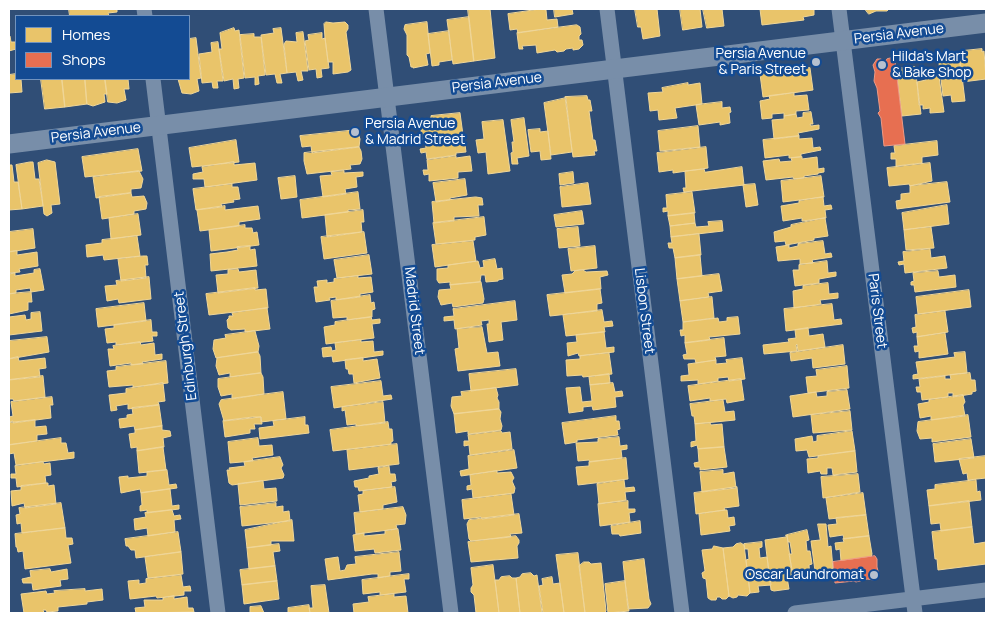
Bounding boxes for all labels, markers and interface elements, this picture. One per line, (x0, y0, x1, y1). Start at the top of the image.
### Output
legend (15, 15, 190, 80)
street label: Persia Avenue (853, 20, 945, 48)
text: Homes (62, 24, 110, 45)
place label: Persia Avenue & Paris Street (716, 46, 806, 78)
text: Shops (62, 49, 106, 70)
place label: Hilda's Mart & Bake Shop (892, 49, 972, 82)
marker: Persia Avenue & Paris Street (810, 56, 822, 68)
marker: Hilda's Mart & Bake Shop (876, 59, 888, 71)
street label: Persia Avenue (451, 69, 543, 97)
place label: Persia Avenue & Madrid Street (365, 116, 465, 148)
street label: Persia Avenue (50, 119, 142, 147)
marker: Persia Avenue & Madrid Street (349, 126, 361, 138)
street label: Madrid Street (400, 266, 428, 356)
street label: Lisbon Street (630, 267, 658, 355)
street label: Paris Street (864, 273, 890, 349)
street label: Edinburgh Street (171, 291, 201, 401)
place label: Oscar Laundromat (745, 567, 864, 583)
marker: Oscar Laundromat (868, 569, 880, 581)

